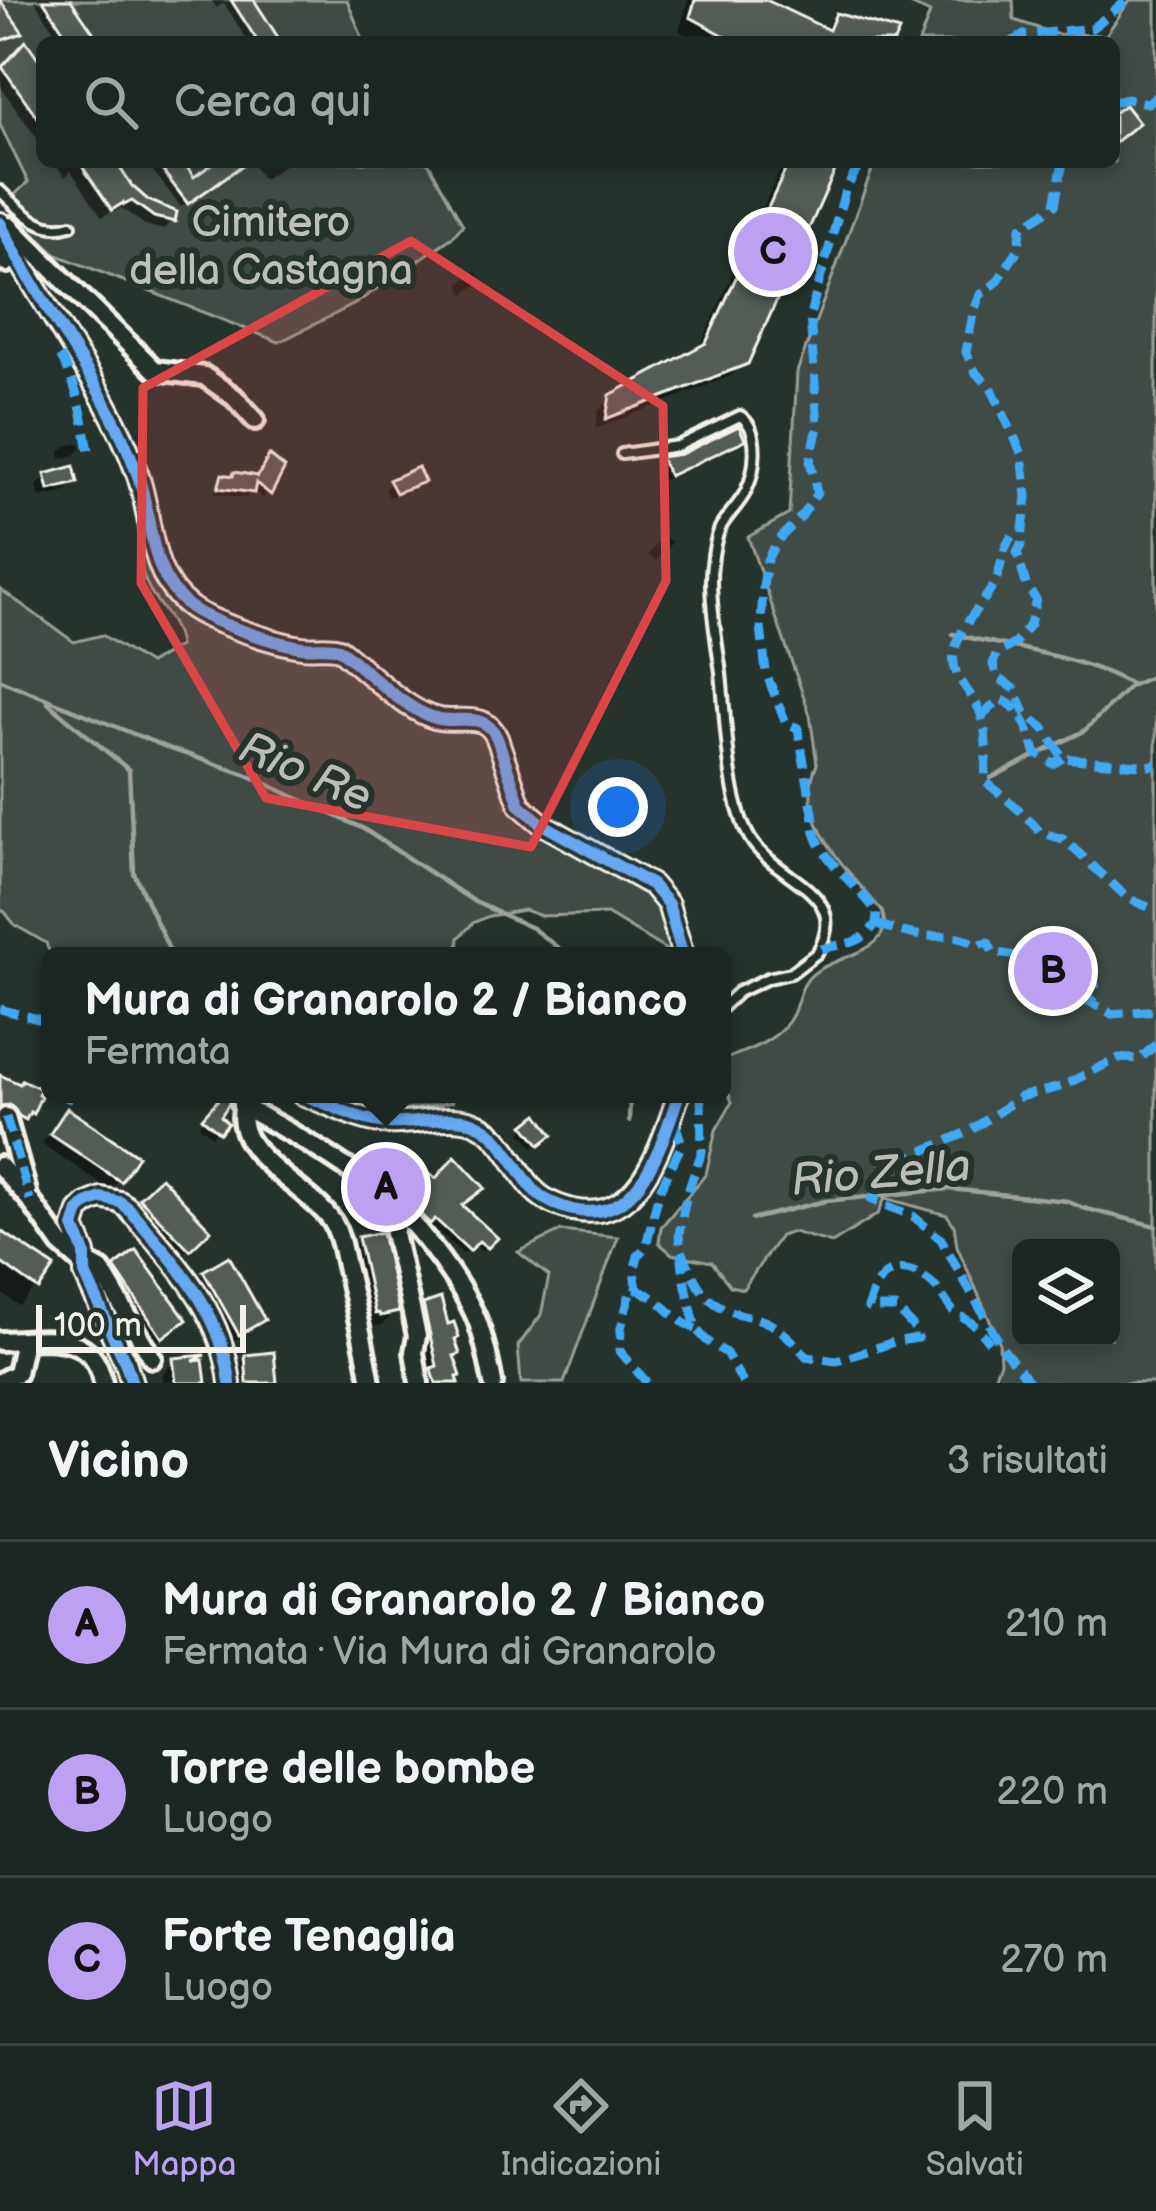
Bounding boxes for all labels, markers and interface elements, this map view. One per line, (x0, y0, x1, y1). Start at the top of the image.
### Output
search box (36, 36, 1120, 168)
icon: search (78, 69, 144, 135)
text: Cerca qui (174, 75, 371, 130)
park label: Cimitero della Castagna (129, 198, 413, 297)
pin: C (734, 207, 812, 297)
water label: Rio Re (230, 721, 380, 825)
your location (588, 777, 648, 837)
pin: B (1014, 926, 1092, 1016)
popup (41, 947, 731, 1103)
text: Mura di Granarolo 2 / Bianco (84, 974, 688, 1029)
text: Fermata (84, 1029, 231, 1076)
water label: Rio Zella (789, 1139, 973, 1209)
pin: A (347, 1142, 425, 1232)
map controls (1012, 1239, 1120, 1347)
button: layers (1012, 1239, 1120, 1347)
scale bar (36, 1299, 246, 1352)
text: 100 m (54, 1306, 142, 1346)
text: Vicino (48, 1431, 189, 1492)
text: 3 risultati (947, 1438, 1108, 1485)
text: Mura di Granarolo 2 / Bianco (162, 1574, 765, 1629)
text: A (75, 1601, 99, 1648)
text: 210 m (1005, 1601, 1108, 1648)
text: Fermata · Via Mura di Granarolo (162, 1629, 717, 1676)
text: Torre delle bombe (162, 1742, 535, 1797)
text: B (73, 1769, 101, 1816)
text: 220 m (996, 1769, 1108, 1816)
text: Luogo (162, 1797, 273, 1844)
text: Forte Tenaglia (162, 1910, 456, 1965)
text: C (73, 1937, 101, 1984)
text: 270 m (1000, 1937, 1108, 1984)
text: Luogo (162, 1965, 273, 2012)
tab: Mappa (132, 2073, 236, 2185)
tab: Indicazioni (501, 2073, 661, 2185)
tab: Salvati (926, 2073, 1024, 2185)

